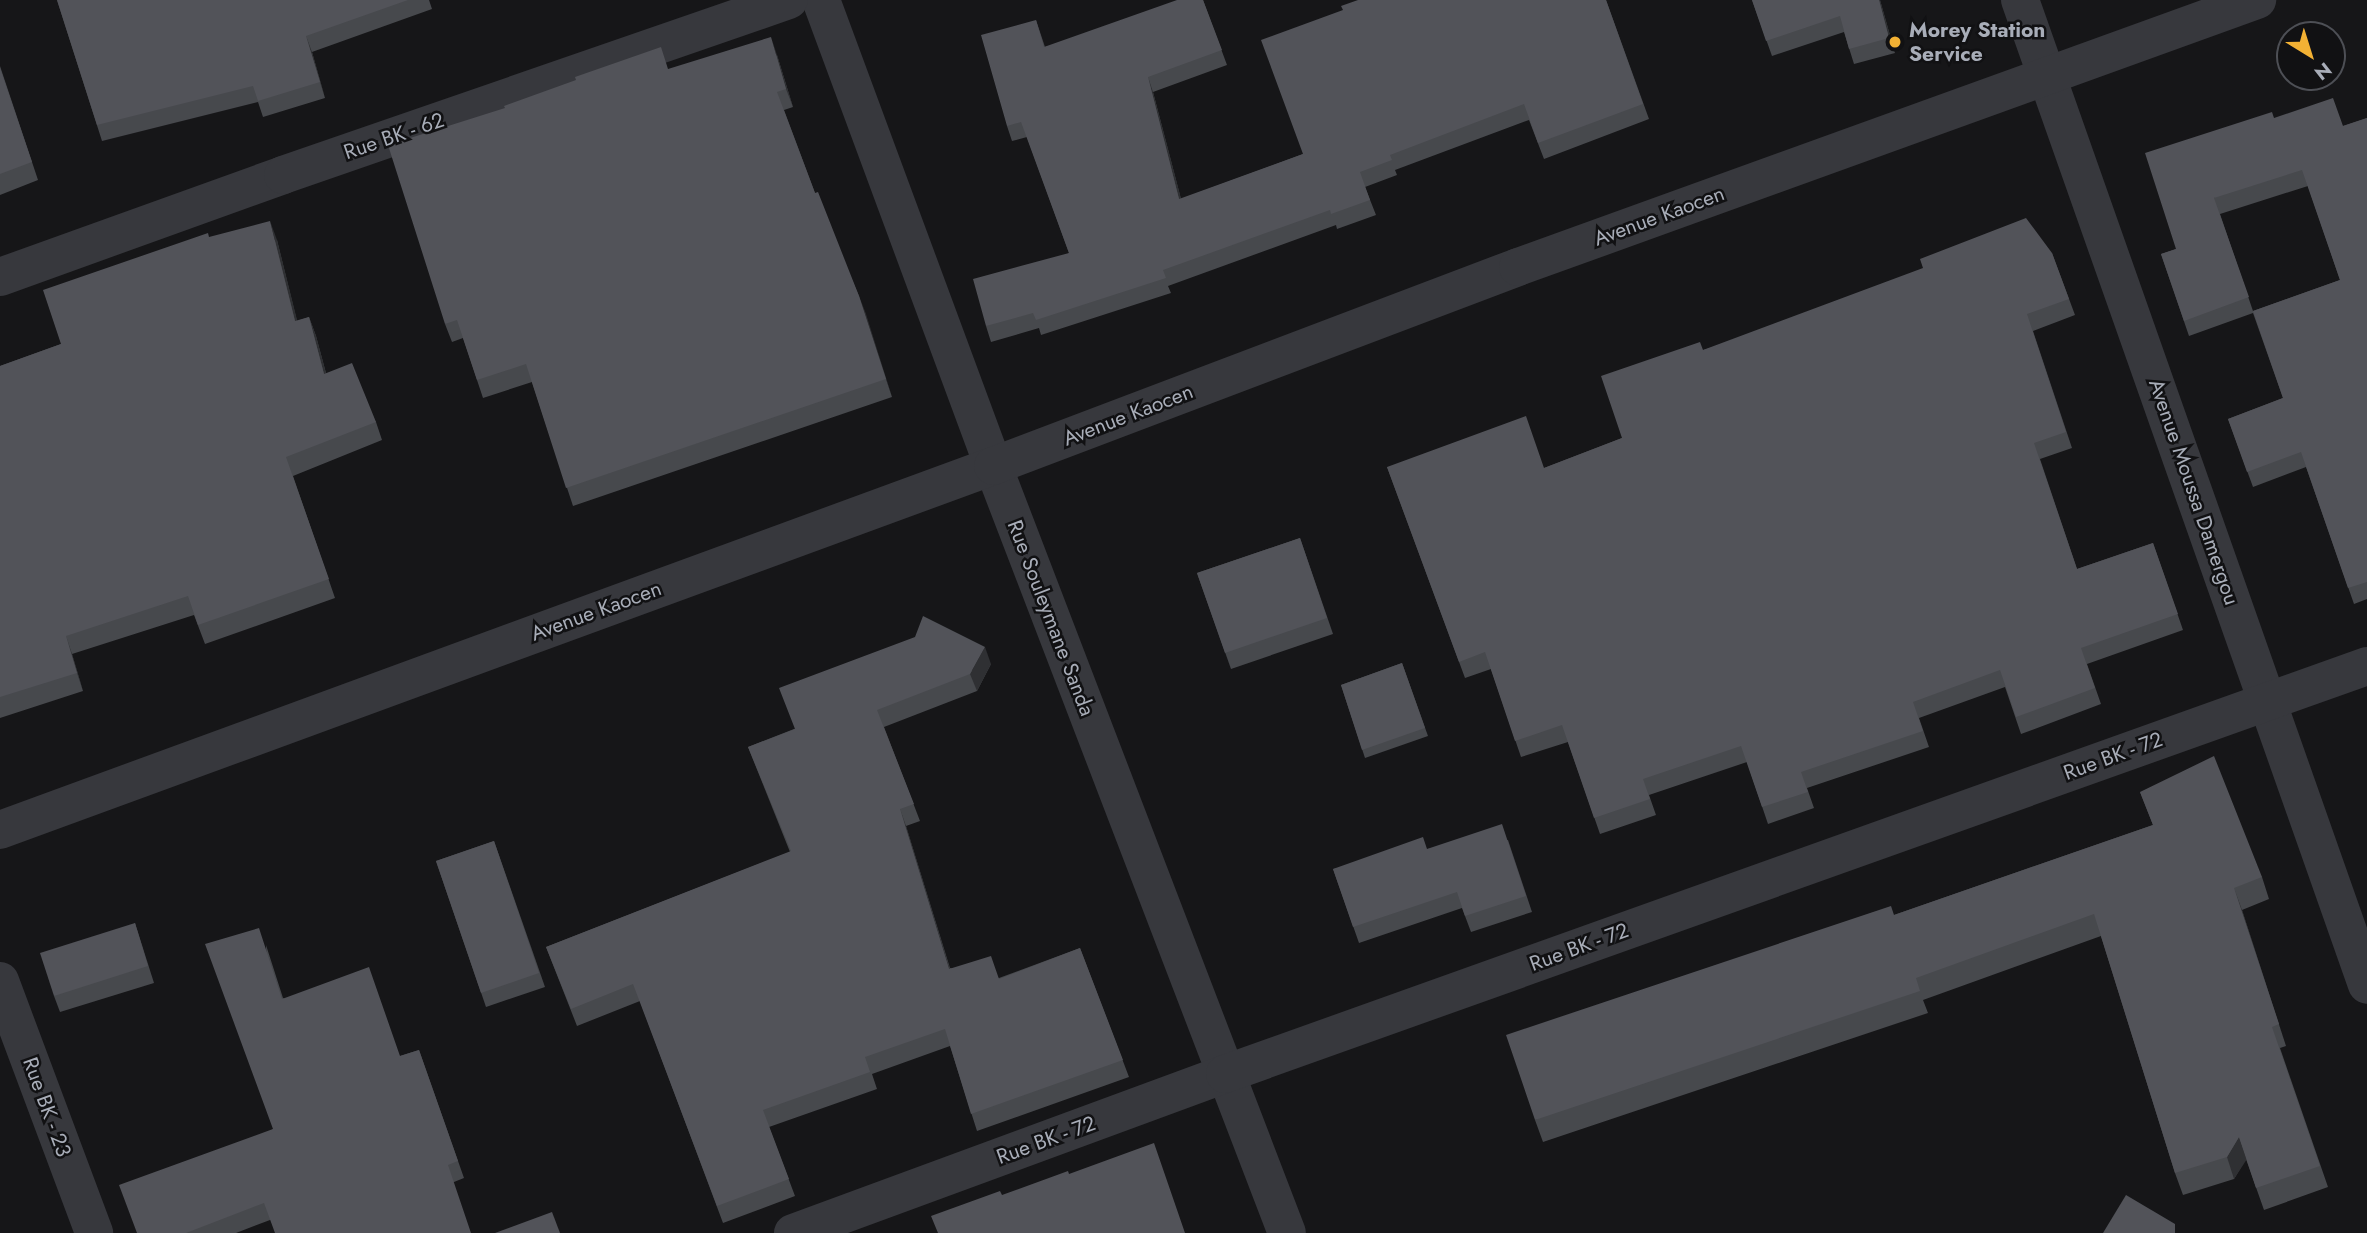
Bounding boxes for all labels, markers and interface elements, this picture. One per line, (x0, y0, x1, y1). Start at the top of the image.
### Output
place label: Morey Station Service (1909, 17, 2045, 67)
north arrow (2276, 21, 2346, 91)
marker: Morey Station Service (1887, 34, 1903, 50)
text: N (2309, 56, 2337, 87)
street label: Rue BK - 62 (340, 107, 448, 165)
street label: Avenue Kaocen (1590, 181, 1728, 251)
street label: Avenue Moussa Damergou (2143, 376, 2245, 608)
street label: Avenue Kaocen (1060, 379, 1196, 451)
street label: Rue Souleymane Sanda (1002, 516, 1100, 720)
street label: Avenue Kaocen (527, 576, 665, 646)
street label: Rue BK - 72 (2060, 726, 2166, 786)
street label: Rue BK - 72 (1526, 917, 1632, 977)
street label: Rue BK - 23 (17, 1054, 77, 1160)
street label: Rue BK - 72 (993, 1110, 1099, 1170)

